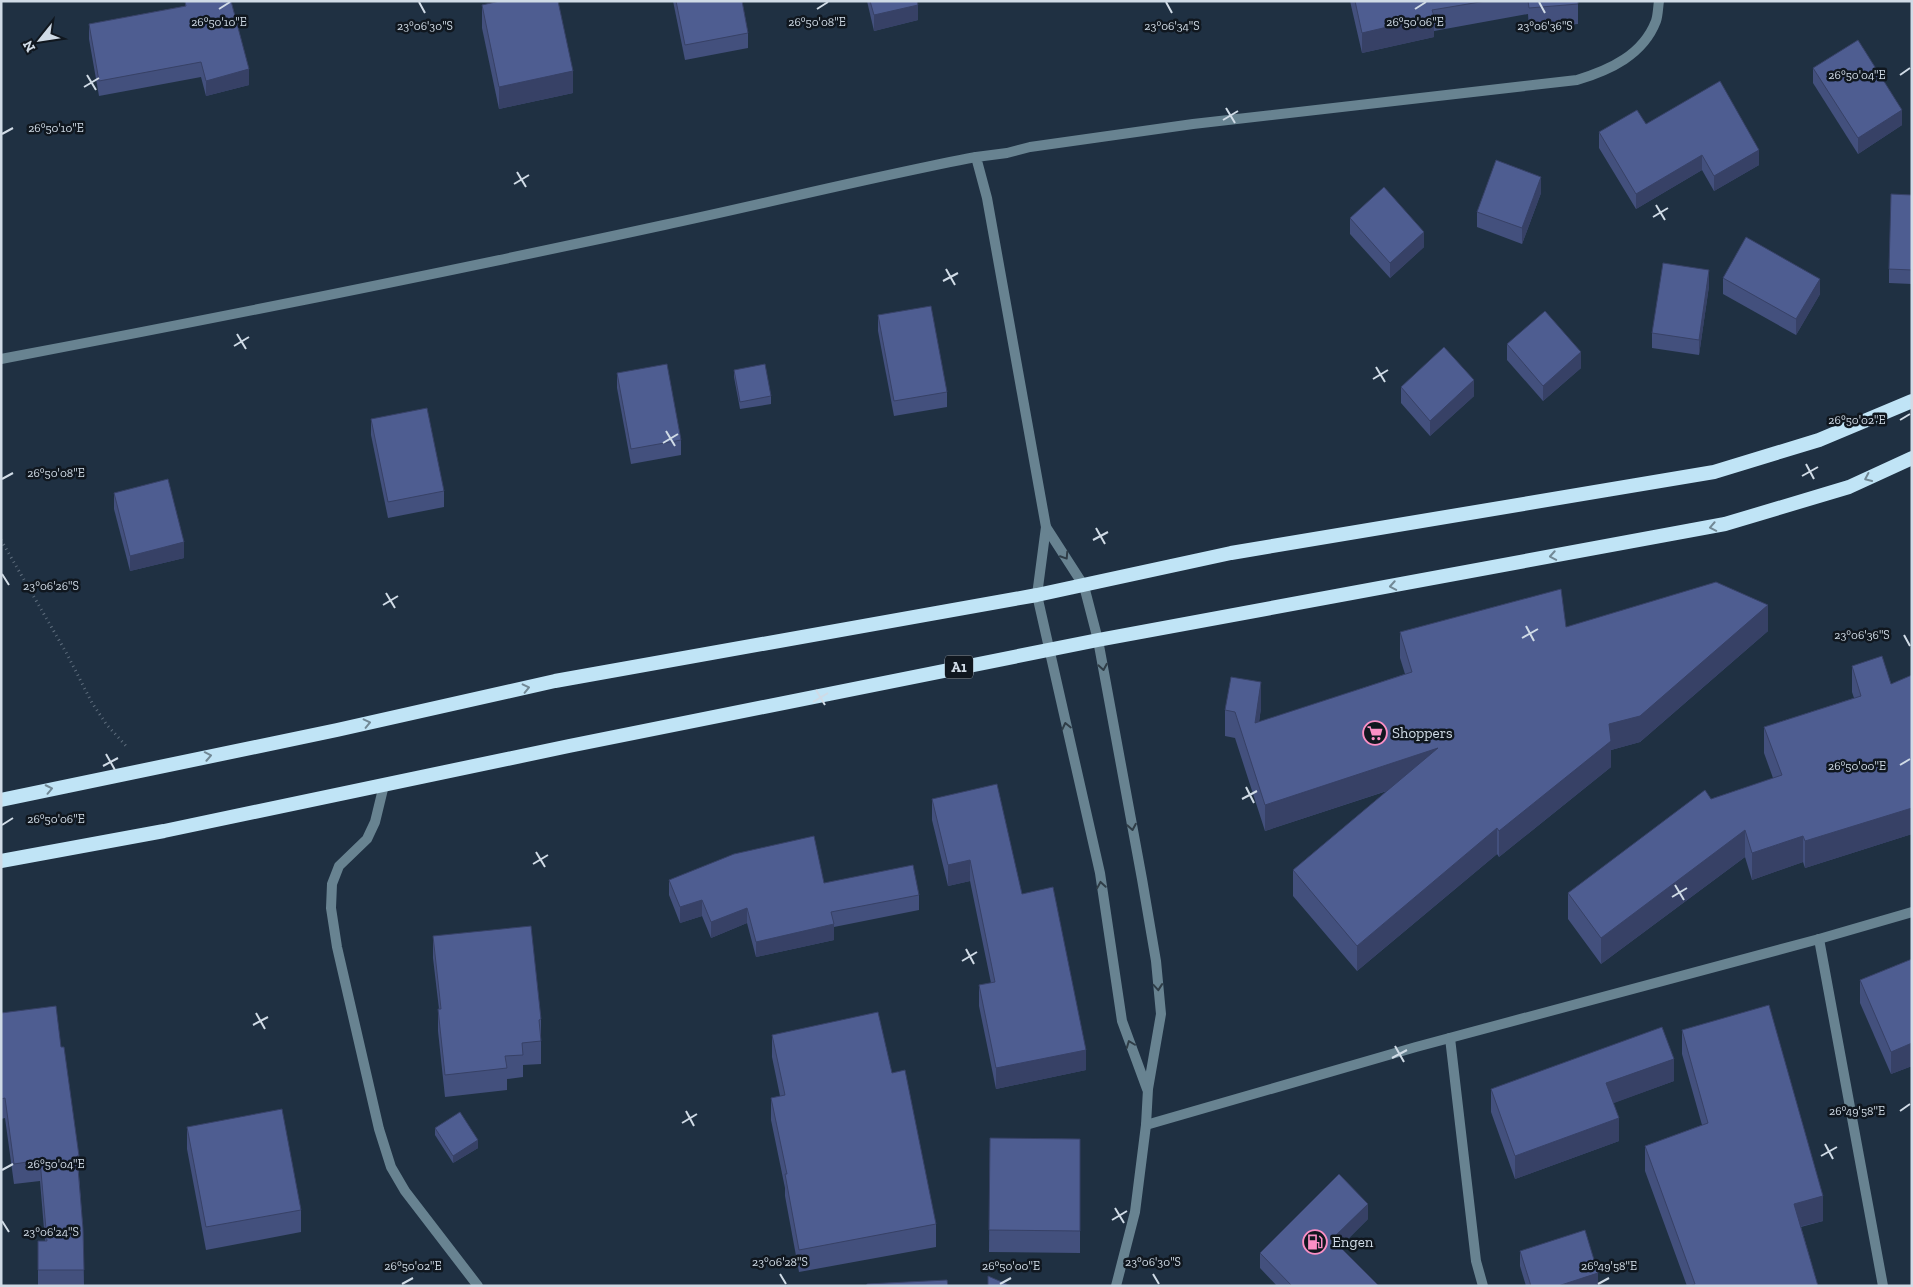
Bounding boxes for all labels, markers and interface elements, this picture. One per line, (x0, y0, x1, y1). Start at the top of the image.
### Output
north arrow (15, 15, 65, 65)
text: 26°50'10"E (191, 15, 247, 29)
text: 26°50'08"E (788, 15, 846, 29)
text: 26°50'06"E (1386, 15, 1444, 29)
text: 23°06'30"S (397, 19, 453, 33)
text: 23°06'34"S (1144, 19, 1200, 33)
text: 23°06'36"S (1517, 19, 1573, 33)
text: N (19, 37, 39, 55)
text: 26°50'04"E (1828, 68, 1886, 82)
text: 26°50'10"E (28, 121, 84, 135)
text: 26°50'02"E (1828, 413, 1886, 427)
text: 26°50'08"E (27, 466, 85, 480)
one-way arrow (1864, 472, 1873, 482)
one-way arrow (1708, 521, 1717, 531)
one-way arrow (1059, 551, 1068, 560)
one-way arrow (1549, 551, 1557, 561)
text: 23°06'26"S (23, 579, 79, 593)
one-way arrow (1389, 580, 1398, 590)
text: 23°06'36"S (1834, 628, 1890, 642)
road number: A1 (945, 656, 973, 679)
one-way arrow (1097, 663, 1107, 671)
one-way arrow (521, 683, 530, 693)
one-way arrow (363, 718, 371, 729)
supermarket icon: Shoppers (1362, 720, 1388, 746)
one-way arrow (1061, 721, 1072, 730)
place label: Shoppers (1392, 724, 1453, 742)
one-way arrow (203, 751, 212, 761)
text: 26°50'00"E (1828, 759, 1886, 773)
one-way arrow (44, 784, 53, 795)
text: 26°50'06"E (27, 812, 85, 826)
one-way arrow (1127, 822, 1137, 831)
one-way arrow (1097, 880, 1107, 889)
one-way arrow (1152, 984, 1163, 992)
one-way arrow (1126, 1040, 1137, 1049)
text: 26°49'58"E (1829, 1104, 1885, 1118)
text: 26°50'04"E (27, 1157, 85, 1171)
text: 23°06'24"S (23, 1225, 79, 1239)
fuel station icon: Engen (1302, 1229, 1328, 1255)
place label: Engen (1332, 1233, 1374, 1251)
text: 23°06'28"S (752, 1255, 808, 1269)
text: 23°06'30"S (1125, 1255, 1181, 1269)
text: 26°50'02"E (384, 1259, 442, 1273)
text: 26°50'00"E (982, 1259, 1040, 1273)
text: 26°49'58"E (1581, 1259, 1637, 1273)

